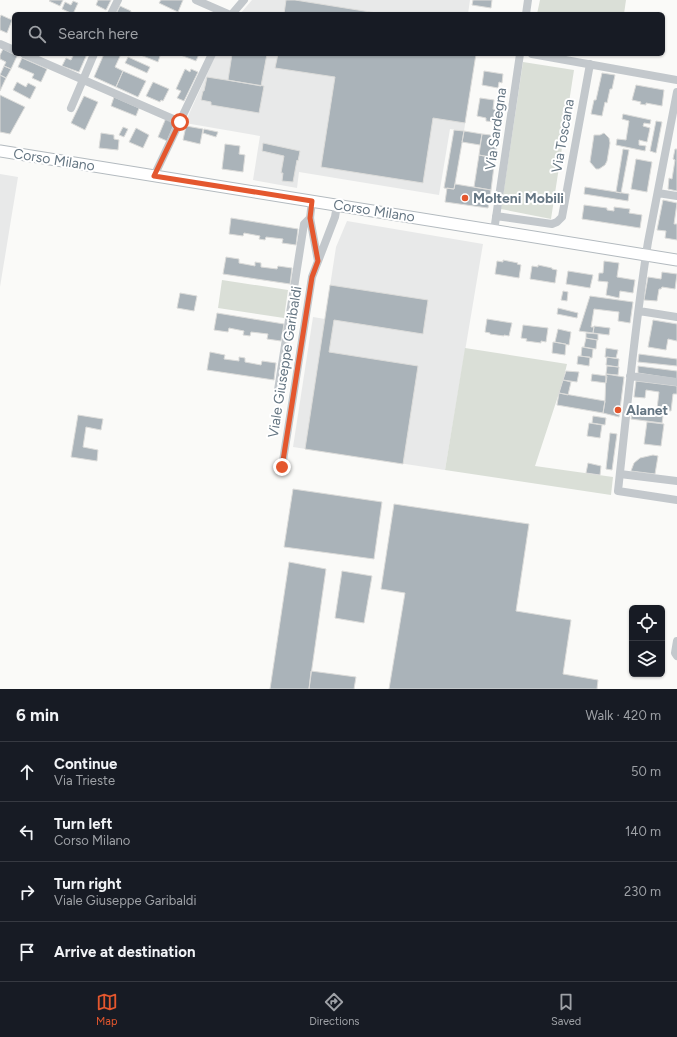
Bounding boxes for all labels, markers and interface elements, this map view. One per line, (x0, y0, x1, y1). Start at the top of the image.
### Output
search box (12, 12, 665, 56)
icon: search (26, 23, 48, 45)
text: Search here (58, 25, 138, 43)
street label: Via Sardegna (482, 87, 510, 171)
street label: Via Toscana (548, 98, 578, 174)
route start (171, 113, 189, 131)
street label: Corso Milano (12, 145, 96, 175)
place label: Molteni Mobili (473, 190, 564, 207)
marker: Molteni Mobili (460, 193, 470, 203)
street label: Corso Milano (332, 196, 416, 226)
street label: Viale Giuseppe Garibaldi (265, 285, 305, 439)
place label: Alanet (626, 402, 669, 419)
marker: Alanet (613, 405, 623, 415)
route end (273, 458, 291, 476)
map controls (629, 605, 665, 677)
button: locate (629, 605, 665, 641)
button: layers (629, 641, 665, 677)
text: 6 min (16, 705, 59, 725)
text: Walk · 420 m (586, 708, 661, 723)
text: Continue (54, 755, 117, 773)
icon: ahead (16, 761, 38, 783)
text: 50 m (631, 764, 661, 779)
text: Via Trieste (54, 773, 115, 788)
text: Turn left (54, 815, 112, 833)
icon: left (16, 821, 38, 843)
text: 140 m (625, 824, 661, 839)
text: Corso Milano (54, 833, 130, 848)
text: Turn right (54, 875, 122, 893)
icon: right (16, 881, 38, 903)
text: 230 m (624, 884, 661, 899)
text: Viale Giuseppe Garibaldi (54, 893, 196, 908)
icon: arrive (16, 941, 38, 963)
text: Arrive at destination (54, 943, 195, 961)
tab: Map (96, 991, 118, 1028)
tab: Directions (309, 991, 359, 1028)
tab: Saved (551, 991, 581, 1028)

